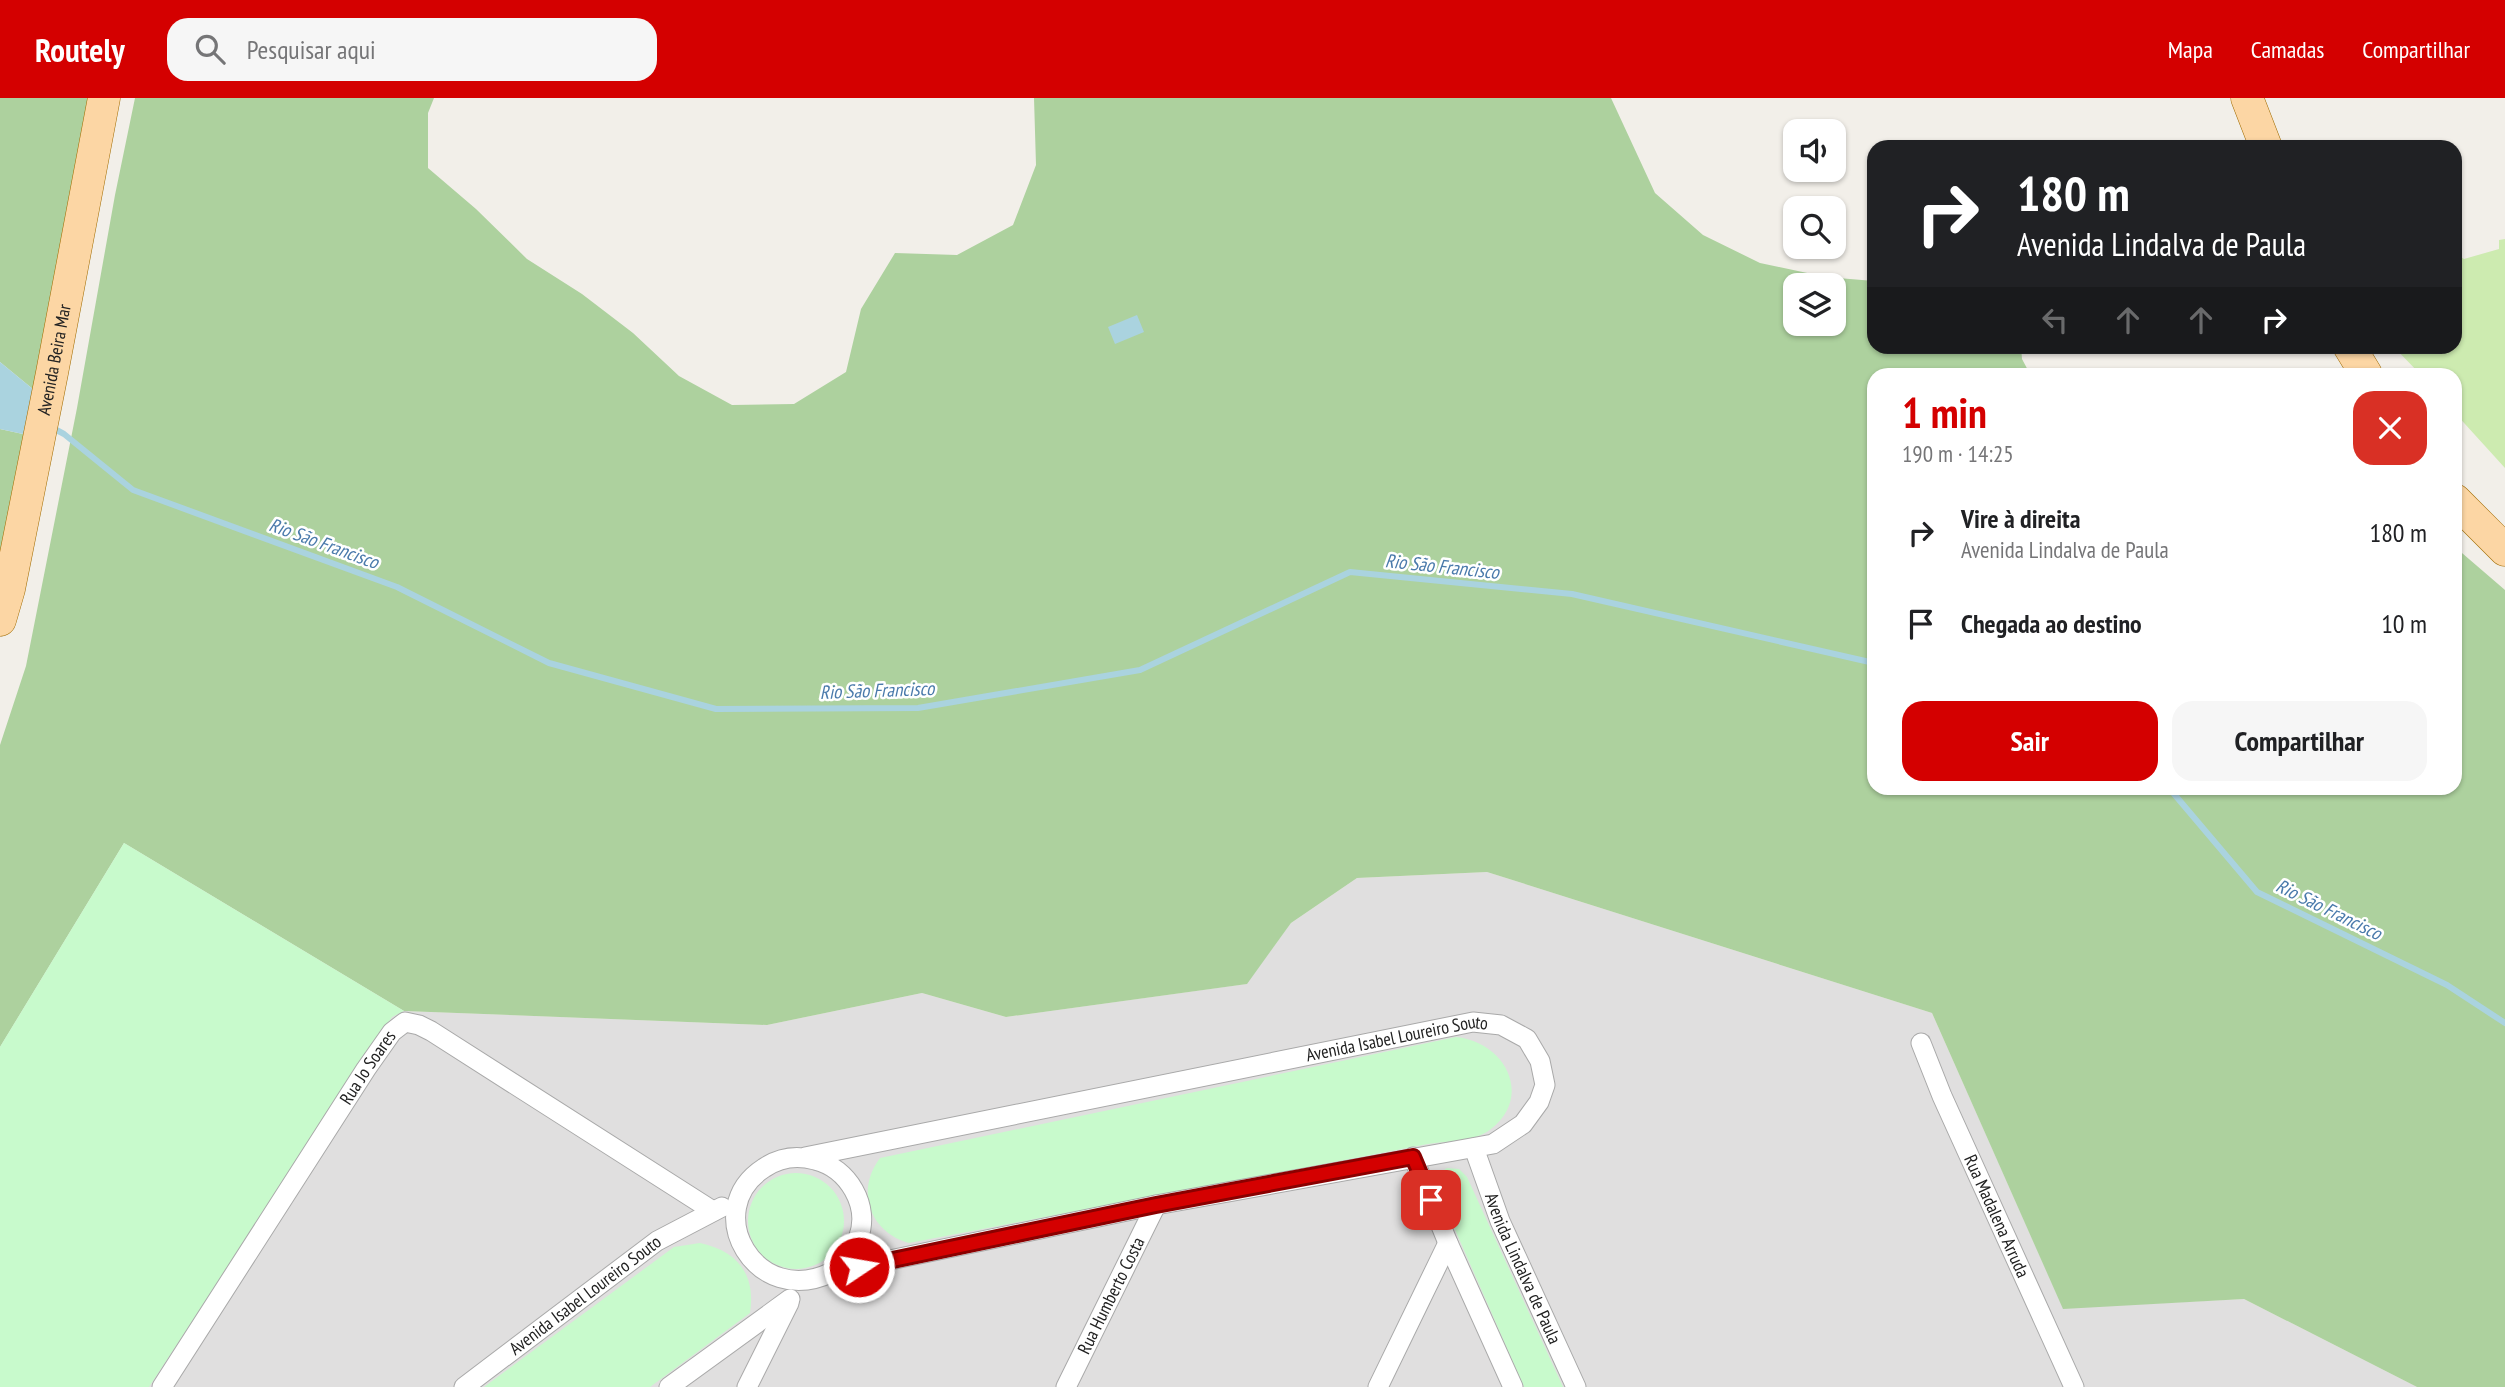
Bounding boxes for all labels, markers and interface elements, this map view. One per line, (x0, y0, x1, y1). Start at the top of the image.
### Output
search box (167, 18, 657, 81)
text: Routely (35, 28, 125, 71)
icon: search (191, 30, 229, 68)
text: Pesquisar aqui (247, 33, 376, 66)
text: Mapa (2168, 34, 2213, 65)
text: Camadas (2251, 34, 2324, 65)
text: Compartilhar (2362, 34, 2470, 65)
map controls (1783, 119, 1846, 336)
button: sound (1783, 119, 1846, 182)
text: 180 m (2017, 161, 2130, 225)
icon: right (1902, 168, 1993, 259)
button: search (1783, 196, 1846, 259)
text: Avenida Lindalva de Paula (2017, 223, 2306, 265)
button: layers (1783, 273, 1846, 336)
icon: left (2036, 301, 2074, 339)
icon: ahead (2109, 301, 2147, 339)
icon: ahead (2182, 301, 2220, 339)
icon: right (2255, 301, 2293, 339)
street label: Avenida Beira Mar (32, 302, 76, 417)
text: 1 min (1902, 385, 1987, 440)
button: close (2353, 391, 2427, 465)
text: 190 m · 14:25 (1902, 439, 2014, 468)
text: Vire à direita (1961, 502, 2080, 535)
water label: Rio São Francisco (266, 512, 384, 574)
icon: right (1902, 514, 1940, 552)
text: 180 m (2369, 516, 2427, 549)
text: Avenida Lindalva de Paula (1961, 535, 2169, 564)
water label: Rio São Francisco (1384, 548, 1502, 584)
icon: arrive (1902, 605, 1940, 643)
text: Chegada ao destino (1961, 607, 2142, 640)
text: 10 m (2381, 607, 2427, 640)
water label: Rio São Francisco (819, 676, 936, 704)
button: Sair (1902, 701, 2158, 781)
button: Compartilhar (2172, 701, 2427, 781)
water label: Rio São Francisco (2272, 873, 2387, 946)
street label: Avenida Isabel Loureiro Souto (1304, 1010, 1489, 1066)
street label: Rua Jo Soares (334, 1026, 401, 1109)
street label: Rua Madalena Arruda (1959, 1151, 2035, 1281)
pin (1401, 1170, 1461, 1230)
icon: arrive (1412, 1181, 1450, 1219)
street label: Avenida Lindalva de Paula (1480, 1190, 1567, 1347)
street label: Avenida Isabel Loureiro Souto (504, 1230, 666, 1360)
position arrow (822, 1230, 896, 1304)
street label: Rua Humberto Costa (1072, 1233, 1149, 1358)

